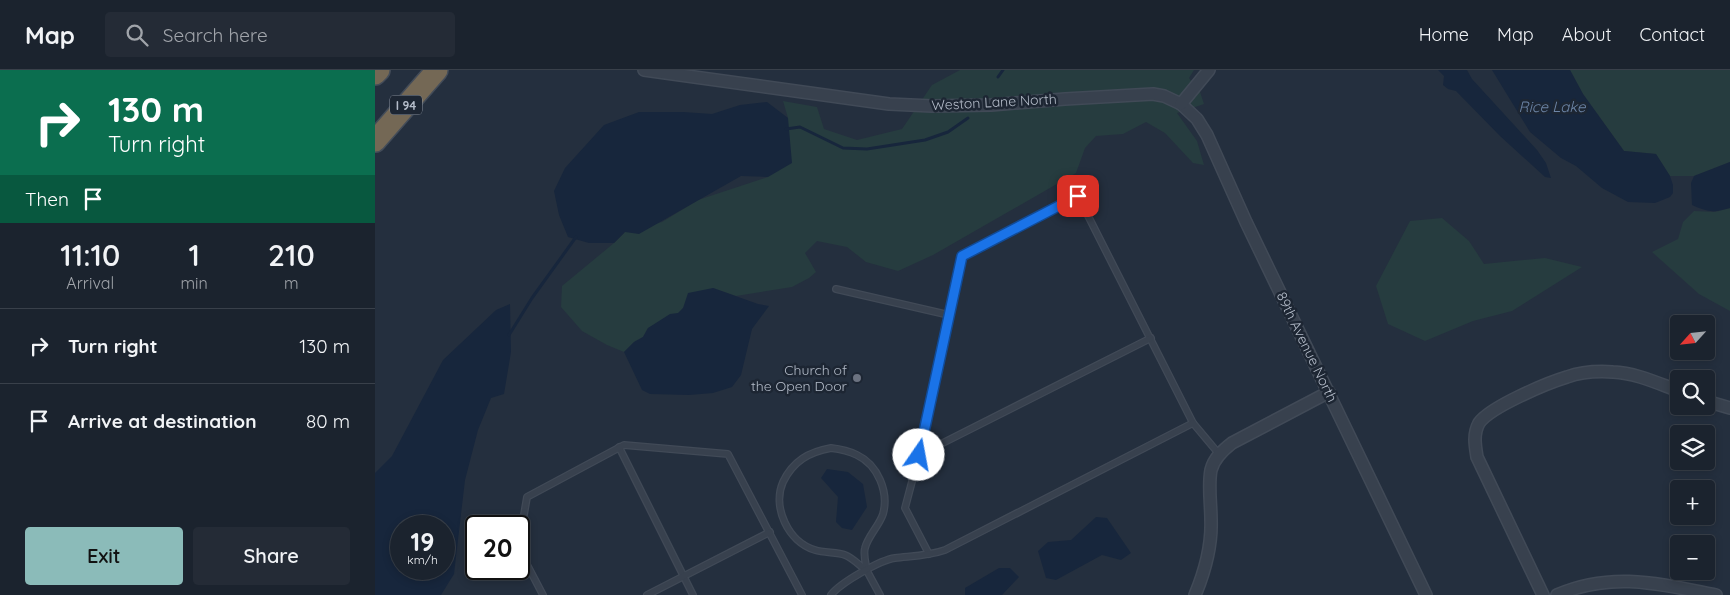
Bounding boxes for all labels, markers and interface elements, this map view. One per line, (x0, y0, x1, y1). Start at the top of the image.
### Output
search box (105, 12, 455, 57)
text: Map (25, 20, 75, 50)
icon: search (123, 21, 151, 49)
text: Search here (163, 23, 268, 47)
text: Home (1419, 23, 1469, 46)
text: Map (1497, 23, 1534, 46)
text: About (1562, 23, 1612, 46)
text: Contact (1640, 23, 1705, 46)
text: 130 m (108, 87, 204, 131)
icon: right (25, 90, 90, 155)
street label: Weston Lane North (931, 90, 1057, 114)
road number: I 94 (390, 96, 422, 114)
water label: Rice Lake (1519, 97, 1586, 116)
text: Turn right (108, 130, 205, 158)
pin (1057, 175, 1099, 217)
icon: arrive (1064, 182, 1092, 210)
icon: arrive (79, 185, 107, 213)
text: Then (25, 187, 69, 211)
text: 11:10 (60, 236, 120, 274)
text: 1 (188, 236, 200, 274)
text: 210 (268, 236, 315, 274)
text: Arrival (66, 273, 114, 293)
text: min (181, 273, 208, 293)
text: m (284, 273, 299, 293)
street label: 89th Avenue North (1273, 289, 1341, 405)
north arrow (1670, 315, 1715, 360)
map controls (1670, 315, 1715, 580)
icon: right (25, 332, 53, 360)
text: Turn right (68, 334, 157, 358)
text: 130 m (299, 334, 350, 358)
place label: Church of the Open Door (751, 361, 848, 395)
button: search (1670, 370, 1715, 415)
marker: Church of the Open Door (851, 372, 863, 384)
icon: arrive (25, 407, 53, 435)
text: Arrive at destination (68, 409, 257, 433)
text: 80 m (306, 409, 350, 433)
button: layers (1670, 425, 1715, 470)
position arrow (892, 428, 944, 480)
button: + (1670, 480, 1715, 525)
speed limit sign: 20 (465, 515, 530, 580)
text: 19 (411, 526, 434, 557)
button: Exit (25, 527, 183, 585)
button: Share (193, 527, 350, 585)
button: − (1670, 535, 1715, 580)
text: km/h (407, 552, 438, 567)

